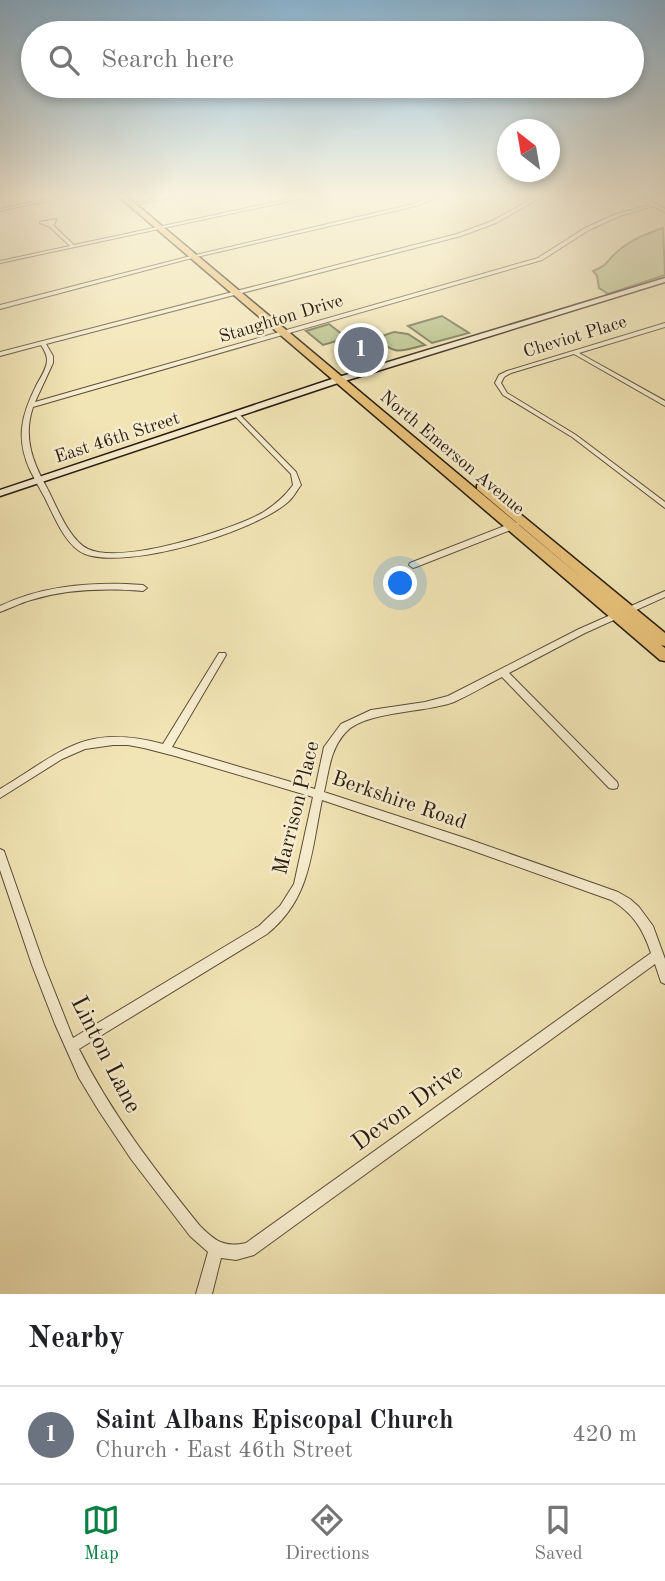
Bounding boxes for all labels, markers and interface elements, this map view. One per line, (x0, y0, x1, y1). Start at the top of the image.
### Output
search box (21, 21, 644, 98)
icon: search (45, 41, 83, 79)
text: Search here (101, 47, 234, 73)
north arrow (497, 119, 560, 182)
street label: Staughton Drive (217, 292, 345, 346)
street label: Cheviot Place (521, 313, 629, 361)
pin: 1 (338, 324, 384, 376)
street label: North Emerson Avenue (376, 388, 528, 518)
street label: East 46th Street (52, 409, 182, 467)
your location (383, 566, 417, 600)
street label: Marrison Place (270, 739, 324, 877)
street label: Berkshire Road (329, 768, 469, 834)
street label: Linton Lane (65, 993, 145, 1117)
street label: Devon Drive (348, 1060, 468, 1156)
text: Nearby (28, 1324, 125, 1354)
text: Saint Albans Episcopal Church (95, 1408, 454, 1434)
text: 1 (44, 1423, 58, 1446)
text: 420 m (572, 1423, 637, 1446)
text: Church · East 46th Street (95, 1439, 353, 1462)
tab: Map (82, 1501, 120, 1566)
tab: Directions (285, 1501, 370, 1566)
tab: Saved (534, 1501, 583, 1566)

